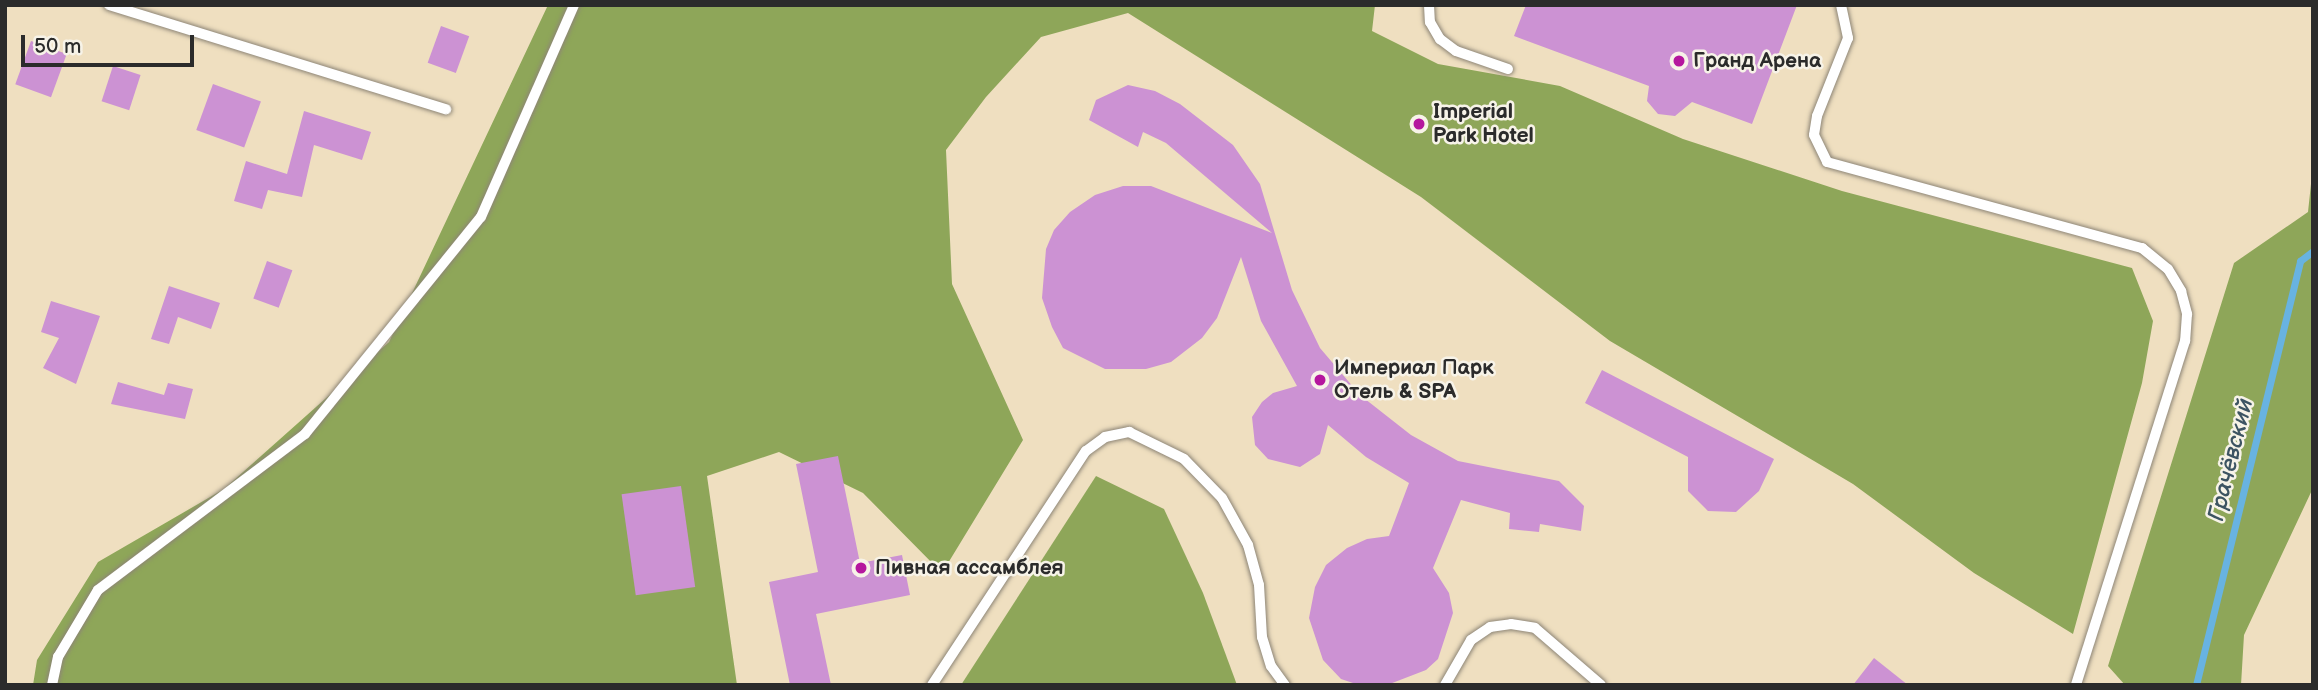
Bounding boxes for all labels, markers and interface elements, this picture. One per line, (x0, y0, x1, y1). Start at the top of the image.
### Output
scale bar (24, 21, 198, 65)
text: 50 m (34, 34, 81, 59)
place label: Гранд Арена (1693, 48, 1821, 74)
marker: Гранд Арена (1671, 53, 1687, 69)
place label: Imperial Park Hotel (1433, 99, 1534, 149)
marker: Imperial Park Hotel (1411, 116, 1427, 132)
place label: Империал Парк Отель & SPA (1334, 355, 1494, 405)
marker: Империал Парк Отель & SPA (1312, 372, 1328, 388)
water label: Грачёвский (2202, 396, 2260, 524)
place label: Пивная ассамблея (875, 555, 1064, 581)
marker: Пивная ассамблея (853, 560, 869, 576)

